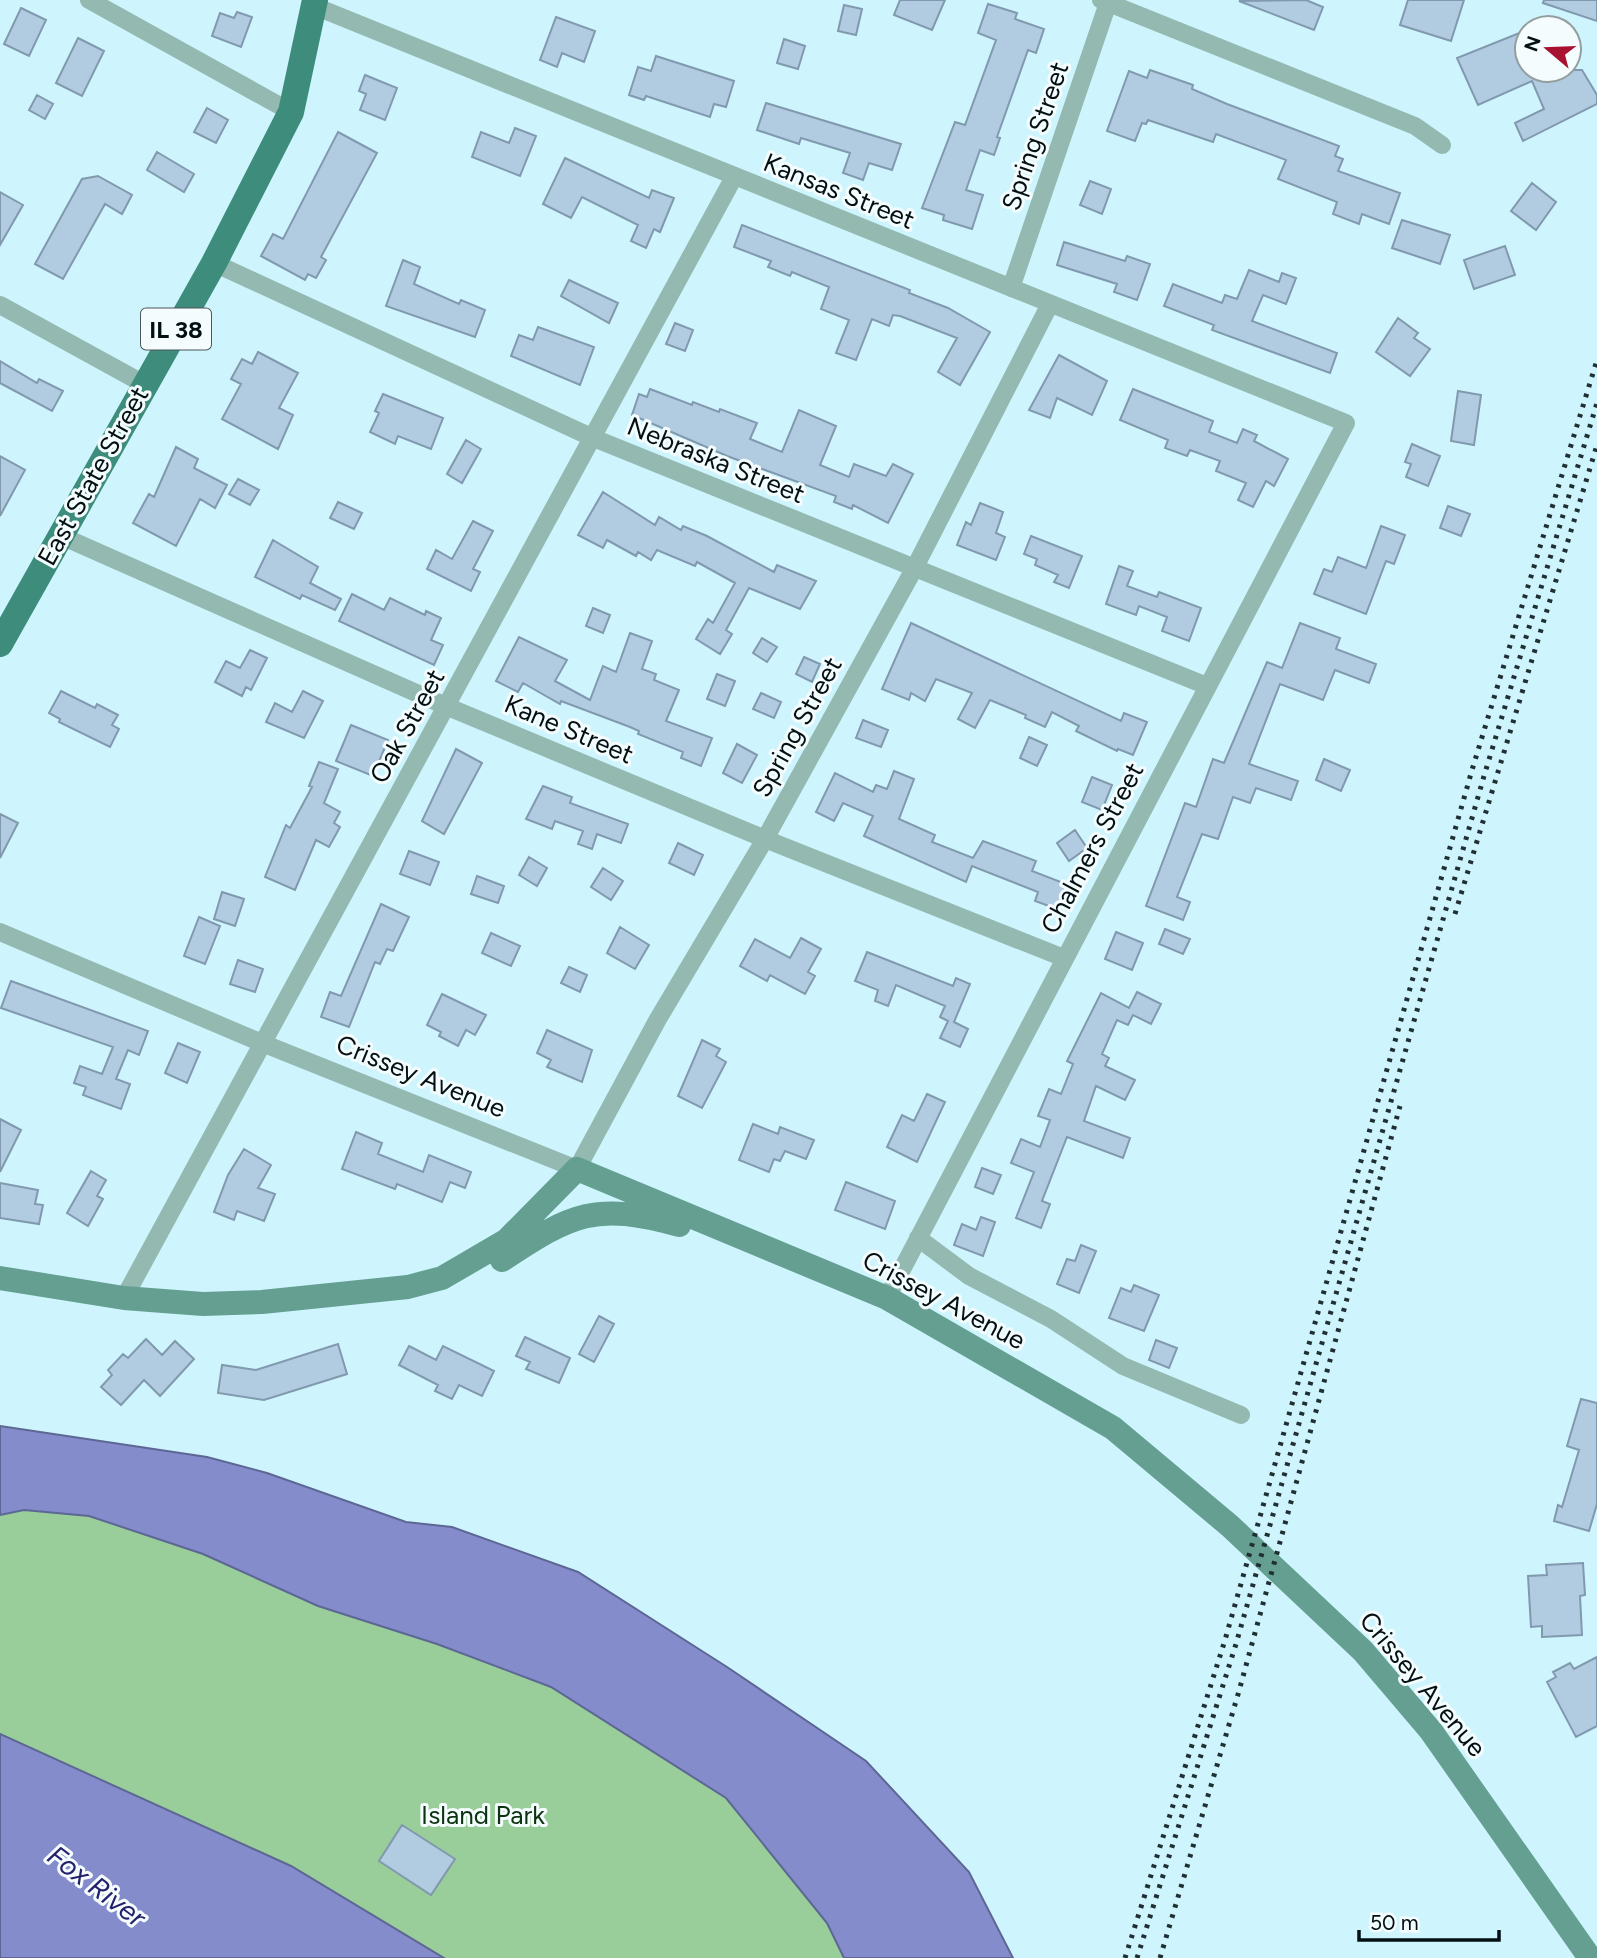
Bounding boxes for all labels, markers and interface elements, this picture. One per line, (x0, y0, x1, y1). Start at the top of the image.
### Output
north arrow (1513, 14, 1583, 84)
text: N (1519, 33, 1546, 54)
street label: Spring Street (995, 57, 1075, 215)
street label: Kansas Street (759, 146, 919, 236)
road number: IL 38 (141, 308, 211, 350)
street label: East State Street (31, 381, 155, 571)
street label: Nebraska Street (623, 410, 810, 510)
street label: Spring Street (745, 651, 849, 803)
street label: Oak Street (363, 663, 451, 789)
street label: Kane Street (500, 688, 638, 771)
street label: Chalmers Street (1034, 757, 1150, 939)
street label: Crissey Avenue (332, 1028, 510, 1124)
street label: Crissey Avenue (857, 1244, 1031, 1356)
street label: Crissey Avenue (1353, 1605, 1493, 1763)
park label: Island Park (421, 1799, 545, 1831)
water label: Fox River (41, 1838, 154, 1935)
scale bar (1359, 1898, 1499, 1942)
text: 50 m (1370, 1910, 1419, 1935)

